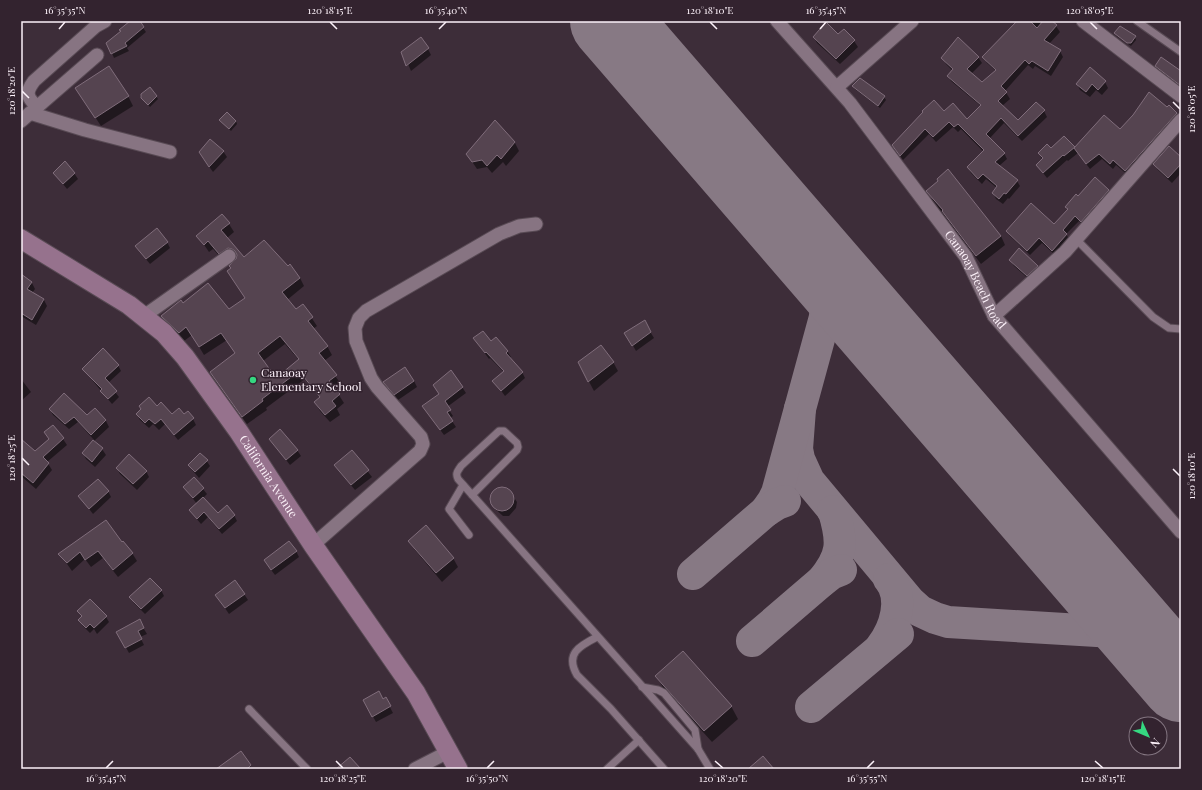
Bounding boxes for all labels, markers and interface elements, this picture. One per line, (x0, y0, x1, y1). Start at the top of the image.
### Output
text: 16°35'35"N (44, 3, 86, 17)
text: 120°18'15"E (307, 3, 353, 17)
text: 16°35'40"N (425, 3, 467, 17)
text: 120°18'10"E (687, 3, 733, 17)
text: 16°35'45"N (806, 3, 846, 17)
text: 120°18'05"E (1066, 3, 1114, 17)
text: 120°18'20"E (4, 67, 18, 115)
text: 120°18'05"E (1184, 85, 1198, 133)
street label: Canaoay Beach Road (942, 227, 1011, 332)
place label: Canaoay Elementary School (261, 364, 362, 394)
marker: Canaoay Elementary School (248, 375, 258, 385)
street label: California Avenue (236, 432, 302, 520)
text: 120°18'25"E (4, 435, 18, 481)
text: 120°18'10"E (1184, 453, 1198, 499)
north arrow (1128, 716, 1168, 756)
text: N (1147, 735, 1164, 751)
text: 16°35'45"N (86, 771, 126, 785)
text: 120°18'25"E (320, 771, 366, 785)
text: 16°35'50"N (466, 771, 508, 785)
text: 120°18'20"E (699, 771, 747, 785)
text: 16°35'55"N (847, 771, 887, 785)
text: 120°18'15"E (1080, 771, 1126, 785)

